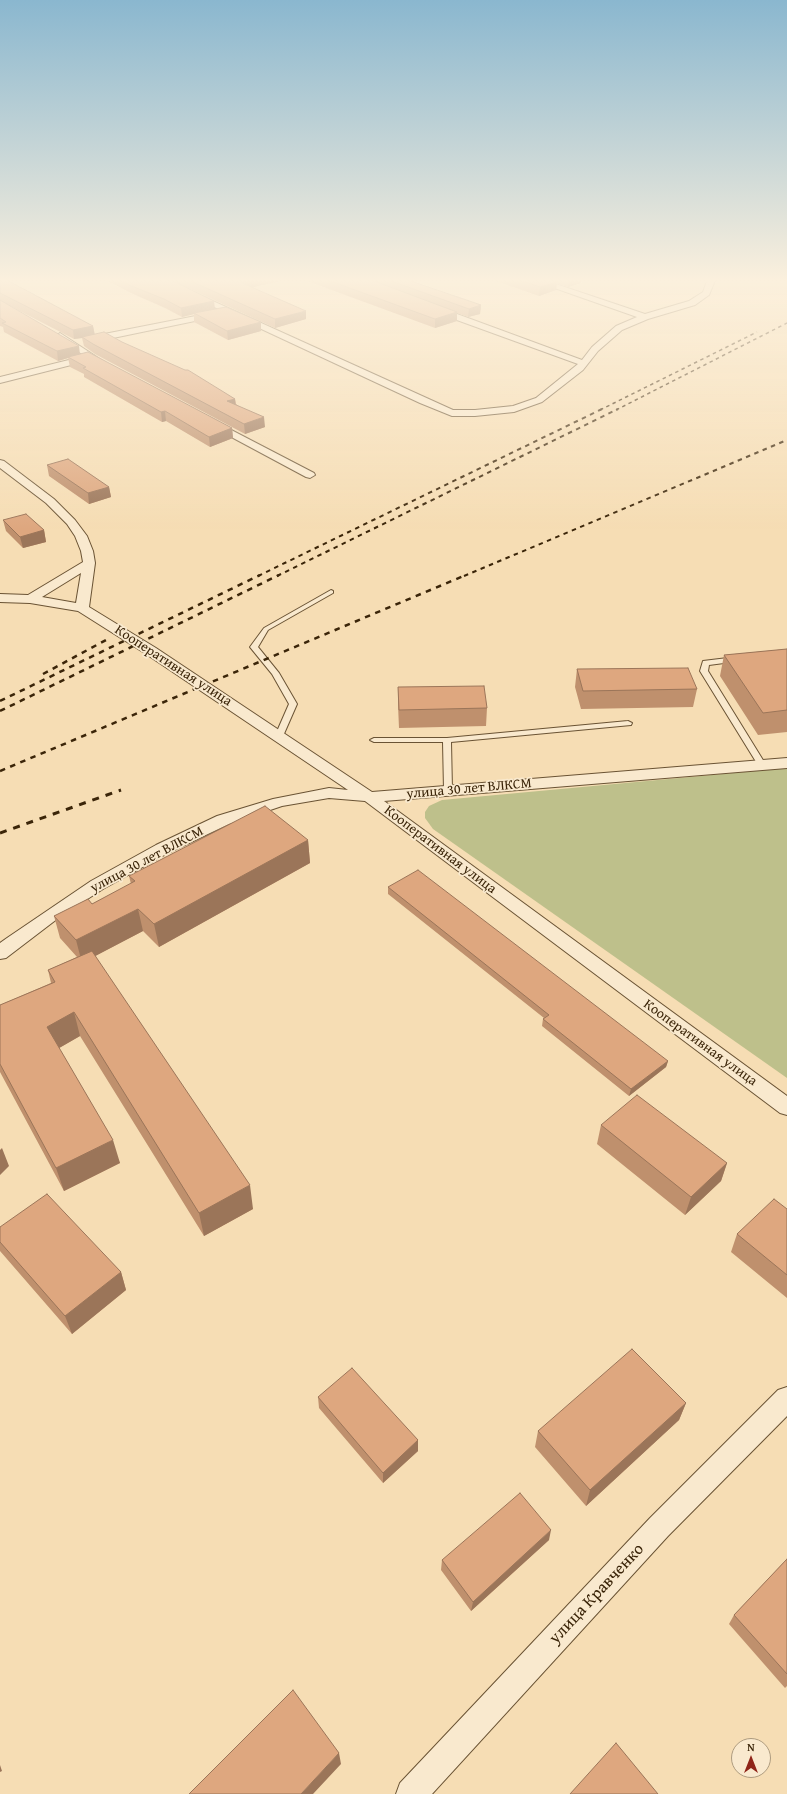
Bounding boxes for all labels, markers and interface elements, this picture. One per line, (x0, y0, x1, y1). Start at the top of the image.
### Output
street label: Кооперативная улица (111, 622, 235, 710)
street label: улица 30 лет ВЛКСМ (406, 775, 532, 803)
street label: Кооперативная улица (381, 802, 499, 898)
street label: улица 30 лет ВЛКСМ (88, 823, 206, 897)
street label: Кооперативная улица (640, 996, 760, 1090)
street label: улица Кравченко (545, 1539, 649, 1649)
north arrow (731, 1738, 771, 1778)
text: N (747, 1739, 755, 1755)

